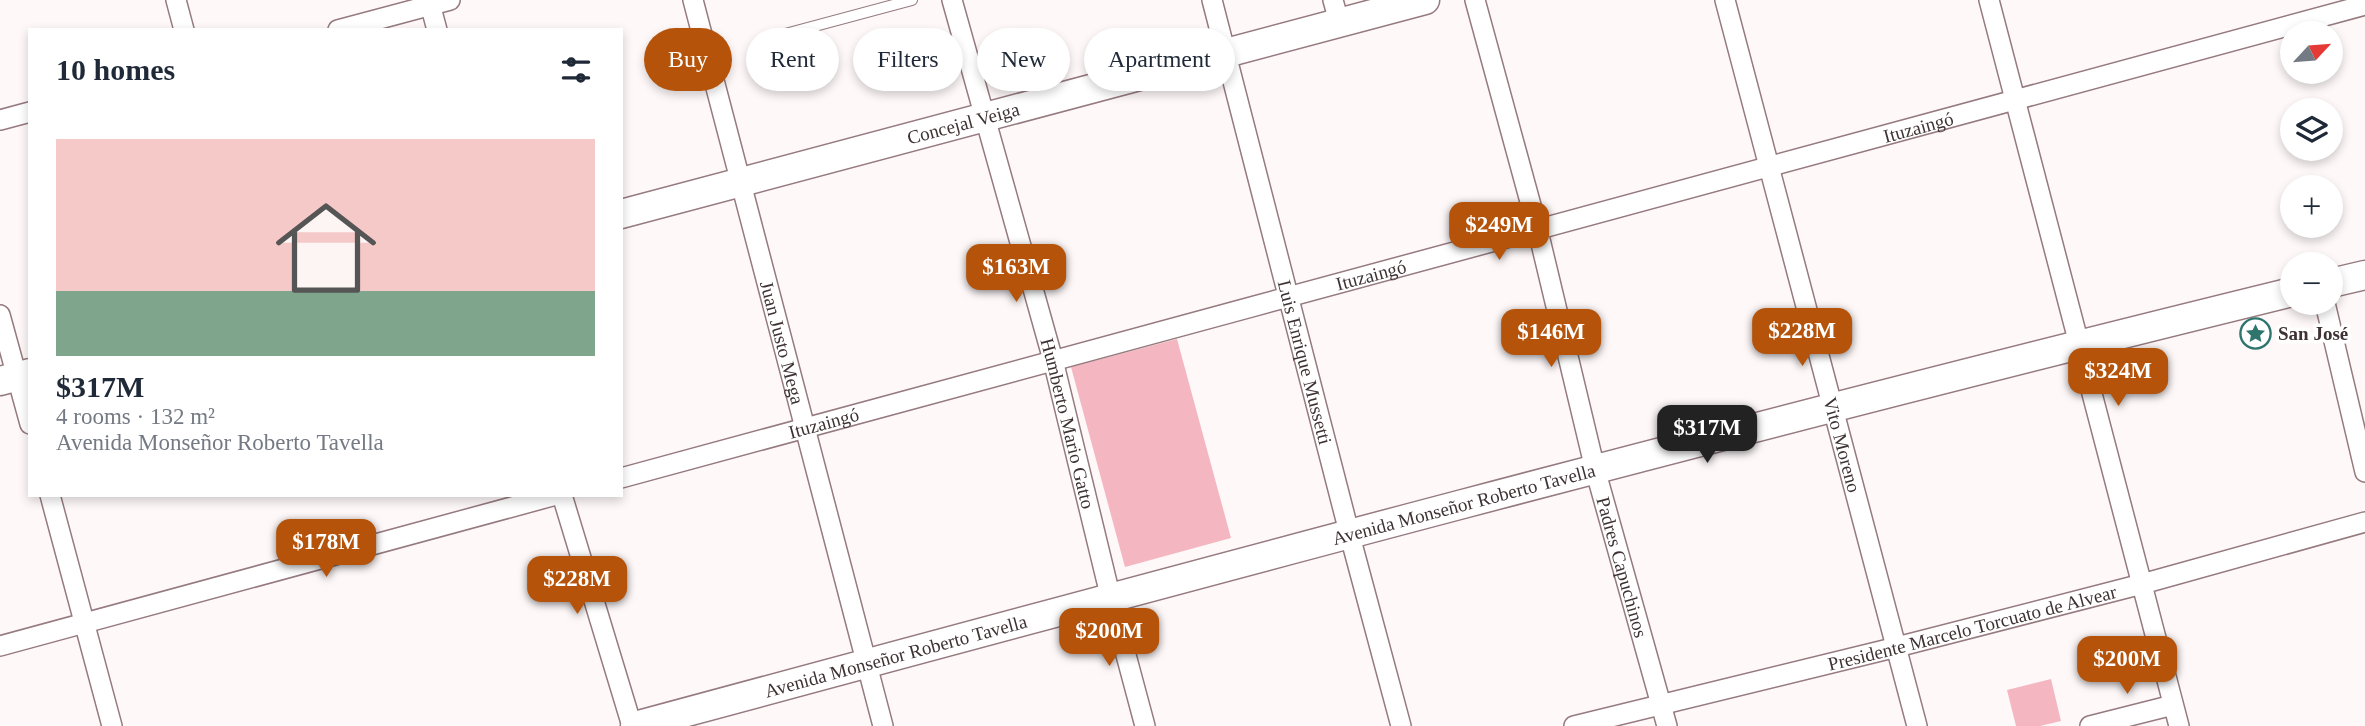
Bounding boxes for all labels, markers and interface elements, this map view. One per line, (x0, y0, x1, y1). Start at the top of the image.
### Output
north arrow (2280, 21, 2343, 84)
map controls (2280, 21, 2343, 315)
chip: Buy (644, 28, 732, 91)
chip: Rent (746, 28, 839, 91)
chip: Filters (853, 28, 963, 91)
chip: New (977, 28, 1070, 91)
chip: Apartment (1084, 28, 1235, 91)
icon: filters (557, 51, 595, 89)
text: 10 homes (56, 53, 175, 86)
street label: Concejal Veiga (905, 98, 1022, 148)
button: layers (2280, 98, 2343, 161)
street label: Ituzaingó (1881, 107, 1956, 146)
button: + (2280, 175, 2343, 238)
icon: home (263, 185, 389, 311)
pin: $249M (1450, 202, 1548, 262)
text: $249M (1465, 212, 1533, 237)
pin: $163M (967, 244, 1065, 304)
button: − (2280, 252, 2343, 315)
text: $163M (982, 254, 1050, 279)
street label: Ituzaingó (1334, 255, 1408, 294)
street label: Luis Enrique Mussetti (1274, 278, 1336, 447)
street label: Juan Justo Mega (756, 279, 809, 407)
pin: $228M (1753, 308, 1851, 368)
pin: $146M (1502, 310, 1600, 369)
place icon: San José (2238, 316, 2272, 350)
text: $228M (1768, 318, 1836, 343)
text: $146M (1517, 319, 1585, 344)
place label: San José (2278, 323, 2348, 344)
street label: Humberto Mario Gatto (1037, 335, 1099, 511)
pin: $324M (2069, 348, 2167, 408)
text: $324M (2084, 358, 2152, 383)
text: $317M (56, 370, 144, 403)
street label: Vito Moreno (1820, 395, 1865, 495)
street label: Ituzaingó (786, 403, 861, 442)
text: 4 rooms · 132 m² (56, 404, 215, 429)
pin: $317M (1658, 406, 1756, 465)
text: $317M (1673, 415, 1741, 440)
text: Avenida Monseñor Roberto Tavella (56, 430, 384, 455)
street label: Avenida Monseñor Roberto Tavella (1330, 459, 1598, 549)
street label: Padres Capuchinos (1593, 494, 1652, 640)
pin: $178M (277, 520, 375, 579)
text: $178M (292, 529, 360, 554)
pin: $228M (528, 556, 626, 616)
text: $228M (543, 566, 611, 591)
street label: Presidente Marcelo Torcuato de Alvear (1825, 580, 2119, 674)
pin: $200M (1060, 608, 1158, 668)
street label: Avenida Monseñor Roberto Tavella (762, 610, 1030, 701)
text: $200M (1075, 618, 1143, 643)
pin: $200M (2078, 636, 2176, 696)
text: $200M (2093, 646, 2161, 671)

